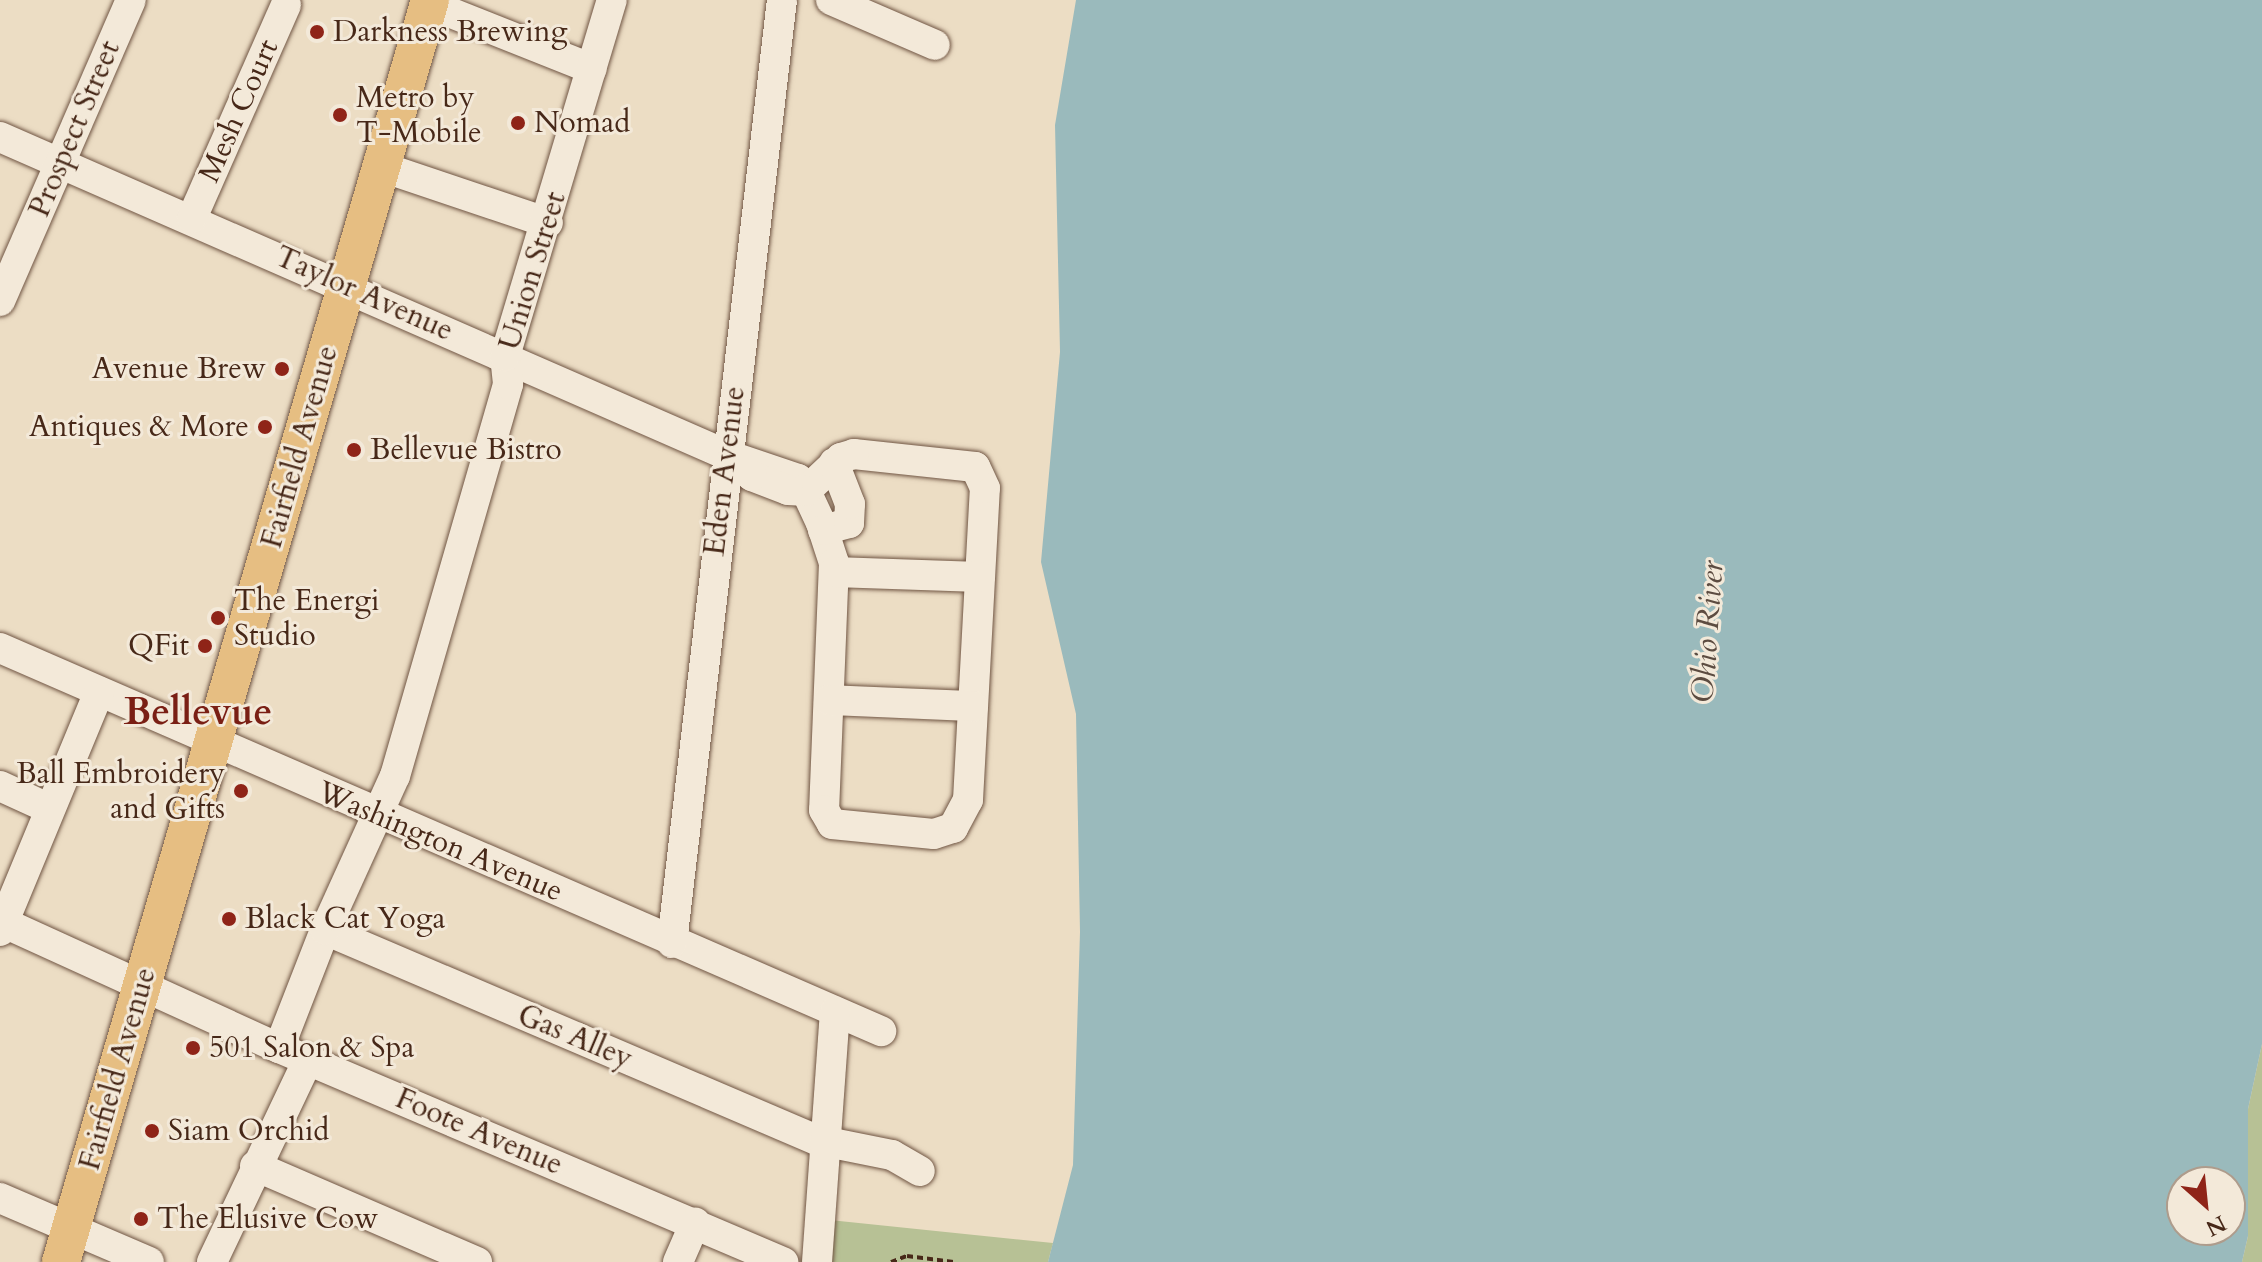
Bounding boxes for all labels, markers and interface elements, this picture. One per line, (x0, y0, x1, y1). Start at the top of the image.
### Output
place label: Darkness Brewing (333, 14, 567, 50)
marker: Darkness Brewing (308, 23, 326, 41)
street label: Mesh Court (192, 34, 286, 188)
street label: Prospect Street (22, 35, 128, 223)
place label: Metro by T-Mobile (356, 80, 482, 150)
place label: Nomad (534, 105, 630, 141)
marker: Metro by T-Mobile (331, 106, 349, 124)
marker: Nomad (509, 114, 527, 132)
street label: Union Street (492, 188, 574, 354)
street label: Taylor Avenue (269, 239, 459, 349)
street label: Fairfield Avenue (254, 342, 346, 552)
place label: Avenue Brew (92, 351, 266, 387)
marker: Avenue Brew (273, 360, 291, 378)
street label: Eden Avenue (697, 384, 753, 558)
place label: Antiques & More (29, 409, 249, 445)
marker: Antiques & More (256, 418, 274, 436)
place label: Bellevue Bistro (370, 432, 562, 468)
marker: Bellevue Bistro (345, 441, 363, 459)
water label: Ohio River (1684, 560, 1732, 704)
place label: The Energi Studio (234, 583, 380, 654)
marker: The Energi Studio (209, 609, 227, 627)
place label: QFit (128, 628, 189, 664)
marker: QFit (196, 637, 214, 655)
district label: Bellevue (124, 690, 272, 736)
place label: Ball Embroidery and Gifts (16, 756, 225, 826)
street label: Washington Avenue (312, 774, 568, 910)
marker: Ball Embroidery and Gifts (232, 782, 250, 800)
place label: Black Cat Yoga (245, 901, 446, 937)
marker: Black Cat Yoga (220, 910, 238, 928)
street label: Fairfield Avenue (72, 964, 164, 1174)
street label: Gas Alley (512, 997, 638, 1077)
place label: 501 Salon & Spa (209, 1030, 414, 1066)
marker: 501 Salon & Spa (184, 1039, 202, 1057)
street label: Foote Avenue (390, 1081, 568, 1183)
place label: Siam Orchid (168, 1113, 329, 1149)
marker: Siam Orchid (143, 1122, 161, 1140)
north arrow (2166, 1166, 2246, 1246)
place label: The Elusive Cow (157, 1201, 378, 1237)
text: N (2201, 1208, 2231, 1243)
marker: The Elusive Cow (132, 1210, 150, 1228)

